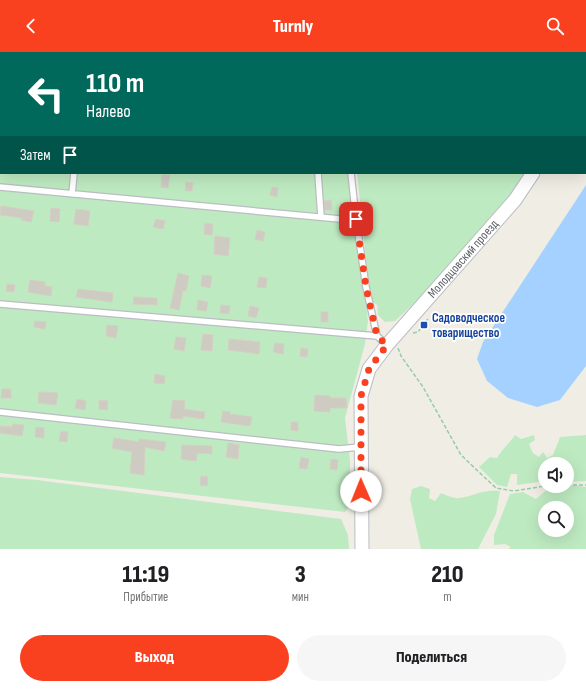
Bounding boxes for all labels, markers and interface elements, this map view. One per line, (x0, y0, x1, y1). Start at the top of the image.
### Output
icon: back (20, 15, 42, 37)
icon: search (544, 15, 566, 37)
text: Turnly (273, 16, 313, 37)
text: 110 m (86, 67, 144, 100)
icon: left (20, 68, 72, 120)
text: Налево (86, 101, 131, 122)
icon: arrive (59, 144, 81, 166)
text: Затем (20, 146, 51, 165)
pin (339, 202, 373, 236)
icon: arrive (345, 208, 367, 230)
street label: Молодцовский проезд (424, 216, 502, 301)
place label: Садоводческое товарищество (432, 310, 505, 341)
marker: Садоводческое товарищество (419, 320, 429, 330)
map controls (538, 457, 574, 537)
button: sound (538, 457, 574, 493)
position arrow (340, 470, 382, 512)
button: search (538, 501, 574, 537)
text: 11:19 (122, 560, 169, 589)
text: 3 (295, 560, 306, 589)
text: 210 (431, 560, 464, 589)
text: Прибытие (123, 589, 168, 605)
text: мин (292, 589, 309, 605)
text: m (443, 589, 452, 605)
button: Выход (20, 635, 289, 681)
button: Поделиться (297, 635, 566, 681)

